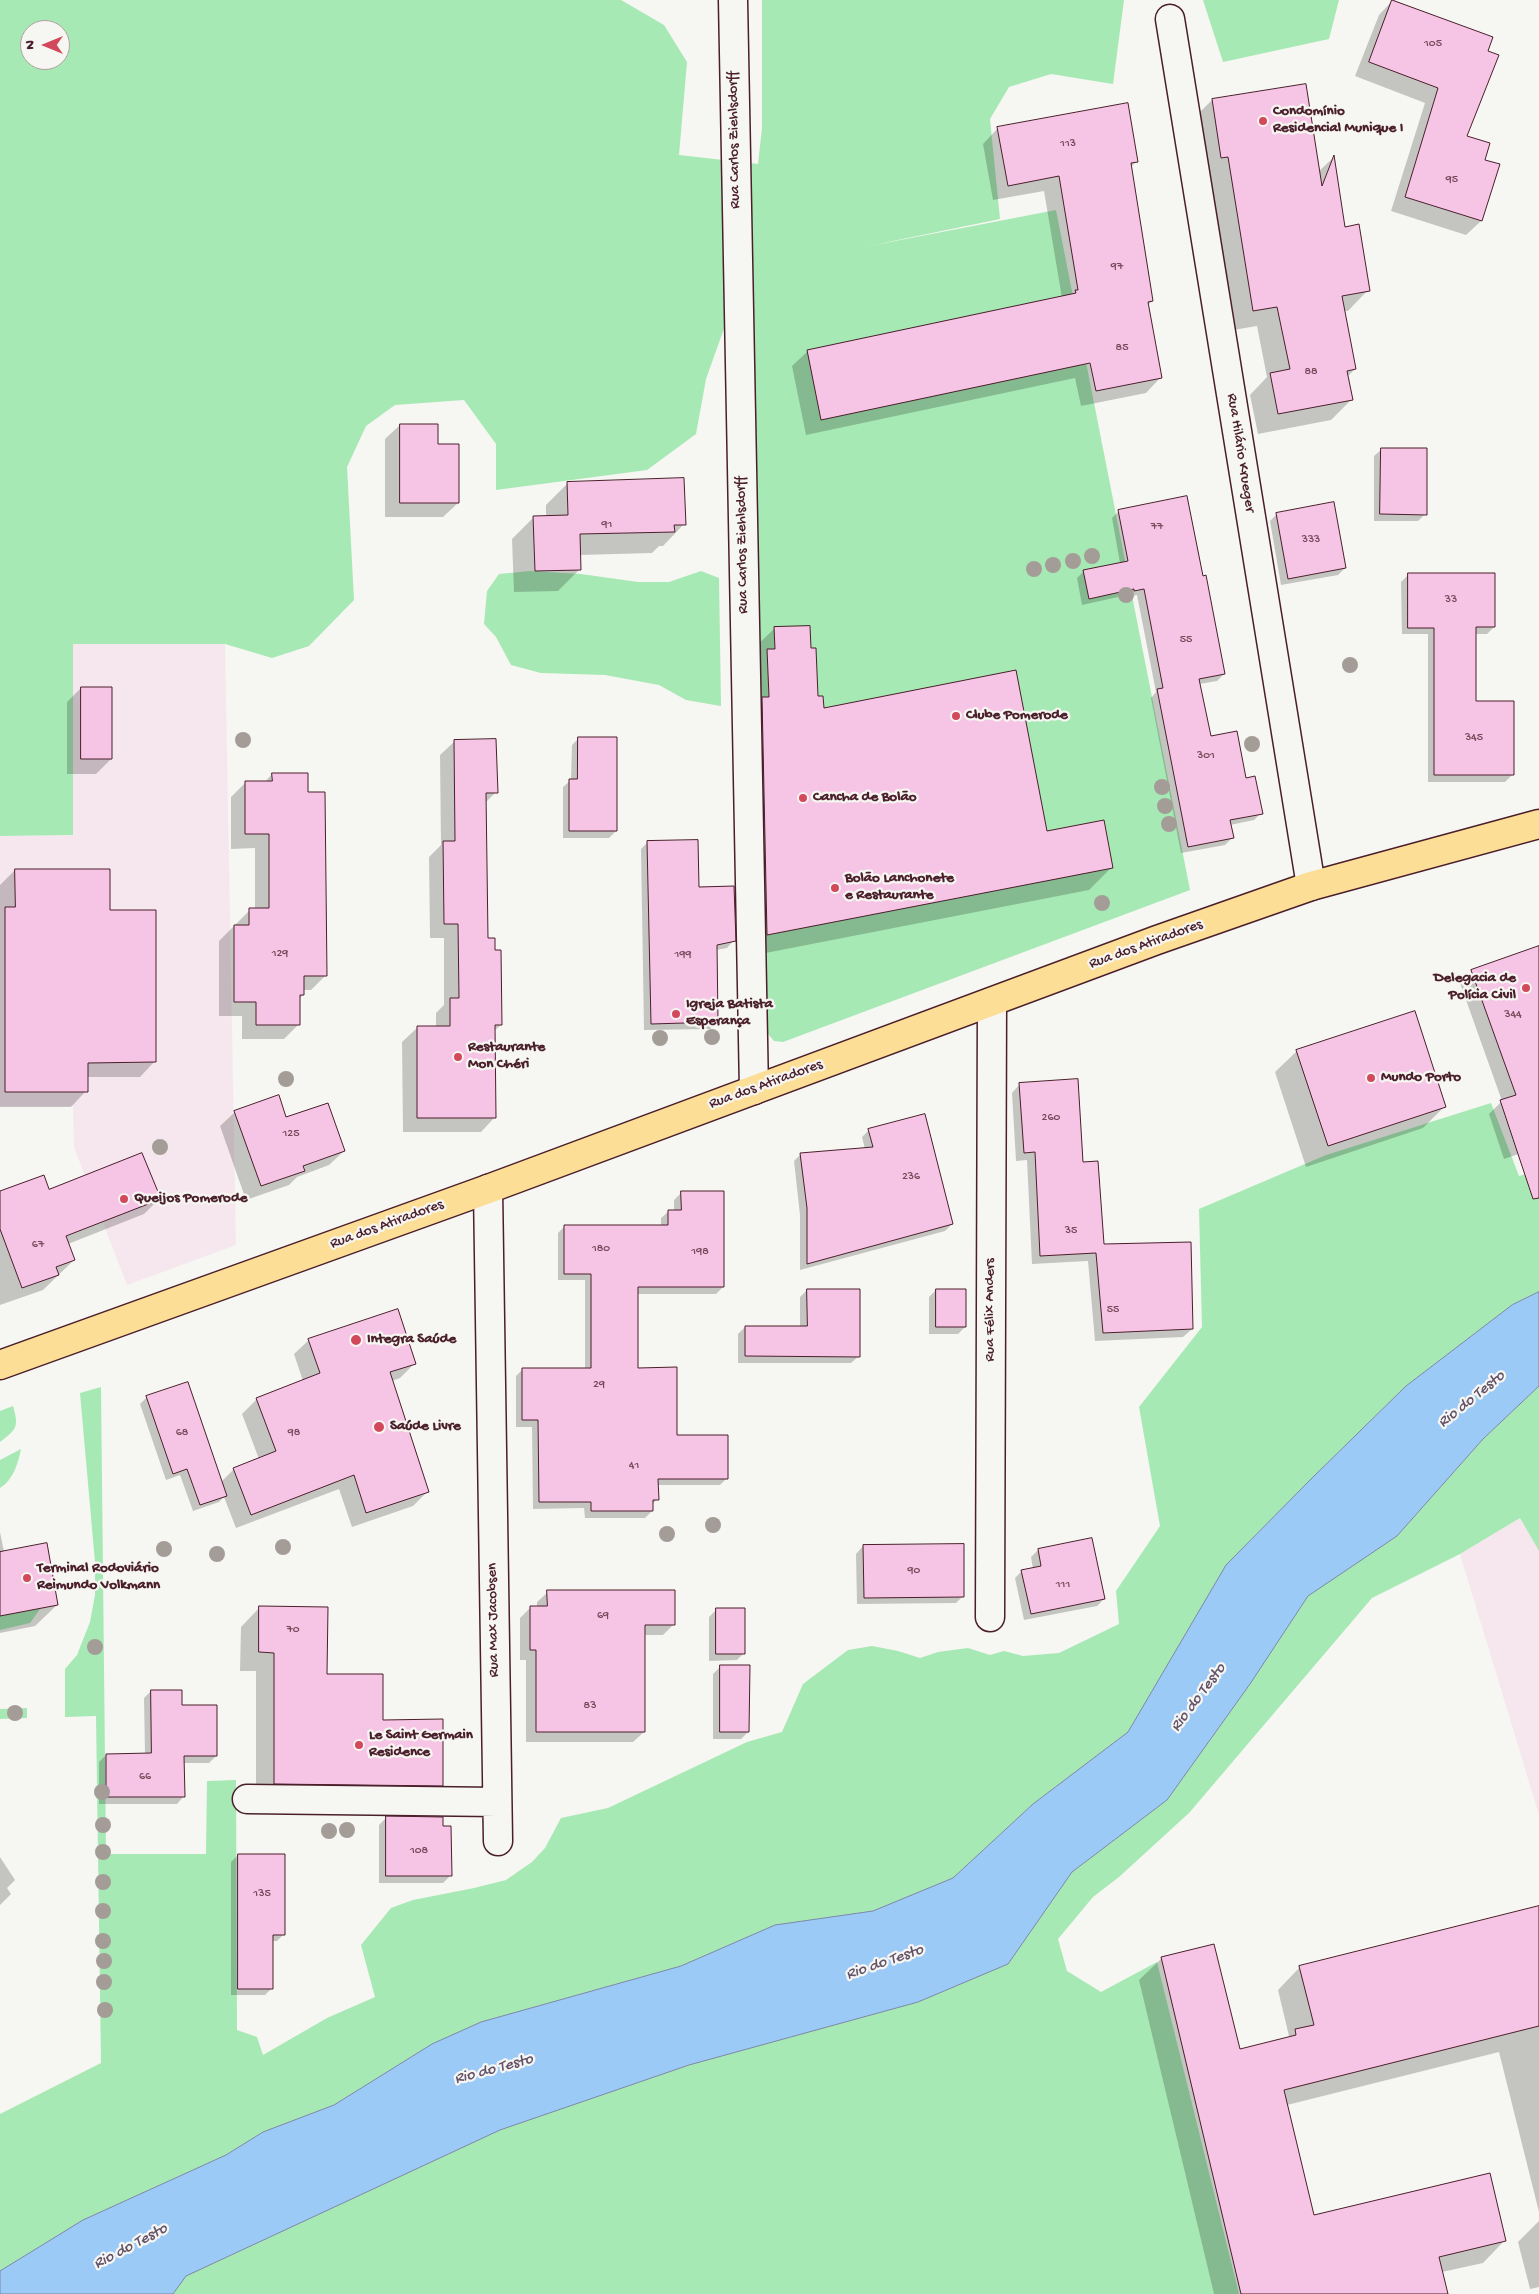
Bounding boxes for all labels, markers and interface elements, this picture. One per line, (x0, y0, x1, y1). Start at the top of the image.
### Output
north arrow (20, 20, 70, 70)
house number: 105 (1424, 37, 1442, 51)
text: N (22, 40, 39, 50)
street label: Rua Carlos Ziehlsdorff (725, 71, 745, 209)
place label: Condomínio Residencial Munique I (1273, 103, 1403, 138)
marker: Condomínio Residencial Munique I (1257, 115, 1269, 127)
house number: 113 (1060, 137, 1076, 151)
house number: 95 (1446, 173, 1458, 187)
house number: 97 (1111, 260, 1123, 274)
house number: 85 (1116, 341, 1128, 355)
house number: 88 (1304, 365, 1318, 379)
street label: Rua Hilário Krueger (1222, 392, 1258, 514)
street label: Rua Carlos Ziehlsdorff (733, 476, 753, 614)
house number: 91 (602, 518, 612, 532)
house number: 77 (1151, 520, 1163, 534)
house number: 333 (1302, 533, 1320, 547)
house number: 33 (1445, 593, 1457, 607)
house number: 55 (1180, 633, 1192, 647)
place label: Clube Pomerode (966, 707, 1068, 725)
marker: Clube Pomerode (950, 710, 962, 722)
house number: 345 (1465, 731, 1483, 745)
house number: 301 (1197, 749, 1215, 763)
place label: Cancha de Bolão (813, 789, 917, 807)
marker: Cancha de Bolão (797, 792, 809, 804)
place label: Bolão Lanchonete e Restaurante (845, 870, 954, 905)
marker: Bolão Lanchonete e Restaurante (829, 882, 841, 894)
street label: Rua dos Atiradores (1087, 916, 1205, 974)
house number: 129 (272, 947, 288, 961)
house number: 199 (675, 948, 691, 962)
place label: Delegacia de Polícia Civil (1434, 970, 1516, 1005)
marker: Delegacia de Polícia Civil (1520, 982, 1532, 994)
place label: Igreja Batista Esperança (686, 996, 773, 1031)
marker: Igreja Batista Esperança (670, 1008, 682, 1020)
house number: 344 (1504, 1008, 1522, 1022)
place label: Restaurante Mon Chéri (468, 1039, 545, 1074)
marker: Restaurante Mon Chéri (452, 1051, 464, 1063)
street label: Rua dos Atiradores (707, 1056, 825, 1114)
place label: Mundo Porto (1381, 1069, 1461, 1087)
marker: Mundo Porto (1365, 1072, 1377, 1084)
house number: 260 (1042, 1111, 1060, 1125)
house number: 125 (282, 1127, 300, 1141)
house number: 236 (902, 1170, 920, 1184)
place label: Queijos Pomerode (134, 1190, 247, 1208)
marker: Queijos Pomerode (118, 1193, 130, 1205)
street label: Rua dos Atiradores (328, 1196, 446, 1254)
house number: 35 (1065, 1224, 1077, 1238)
house number: 67 (32, 1238, 44, 1252)
house number: 180 (592, 1242, 610, 1256)
house number: 198 (691, 1245, 709, 1259)
street label: Rua Félix Anders (982, 1258, 1000, 1362)
house number: 55 (1107, 1303, 1119, 1317)
place label: Integra Saúde (367, 1331, 456, 1349)
marker: Integra Saúde (349, 1333, 363, 1347)
water label: Rio do Testo (1435, 1367, 1509, 1433)
house number: 29 (593, 1378, 605, 1392)
place label: Saúde Livre (390, 1418, 461, 1436)
marker: Saúde Livre (372, 1420, 386, 1434)
house number: 68 (176, 1426, 188, 1440)
house number: 98 (288, 1426, 300, 1440)
house number: 41 (629, 1459, 639, 1473)
place label: Terminal Rodoviário Reimundo Volkmann (37, 1560, 160, 1595)
street label: Rua Max Jacobsen (484, 1563, 504, 1677)
house number: 90 (908, 1564, 920, 1578)
marker: Terminal Rodoviário Reimundo Volkmann (21, 1572, 33, 1584)
house number: 111 (1056, 1578, 1070, 1592)
house number: 69 (597, 1609, 609, 1623)
house number: 70 (286, 1623, 300, 1637)
water label: Rio do Testo (1167, 1660, 1231, 1736)
house number: 83 (584, 1699, 596, 1713)
place label: Le Saint Germain Residence (369, 1727, 473, 1762)
marker: Le Saint Germain Residence (353, 1739, 365, 1751)
house number: 66 (139, 1770, 151, 1784)
house number: 108 (410, 1844, 428, 1858)
house number: 135 (253, 1887, 271, 1901)
water label: Rio do Testo (844, 1941, 926, 1985)
water label: Rio do Testo (453, 2050, 535, 2090)
water label: Rio do Testo (91, 2220, 171, 2274)

